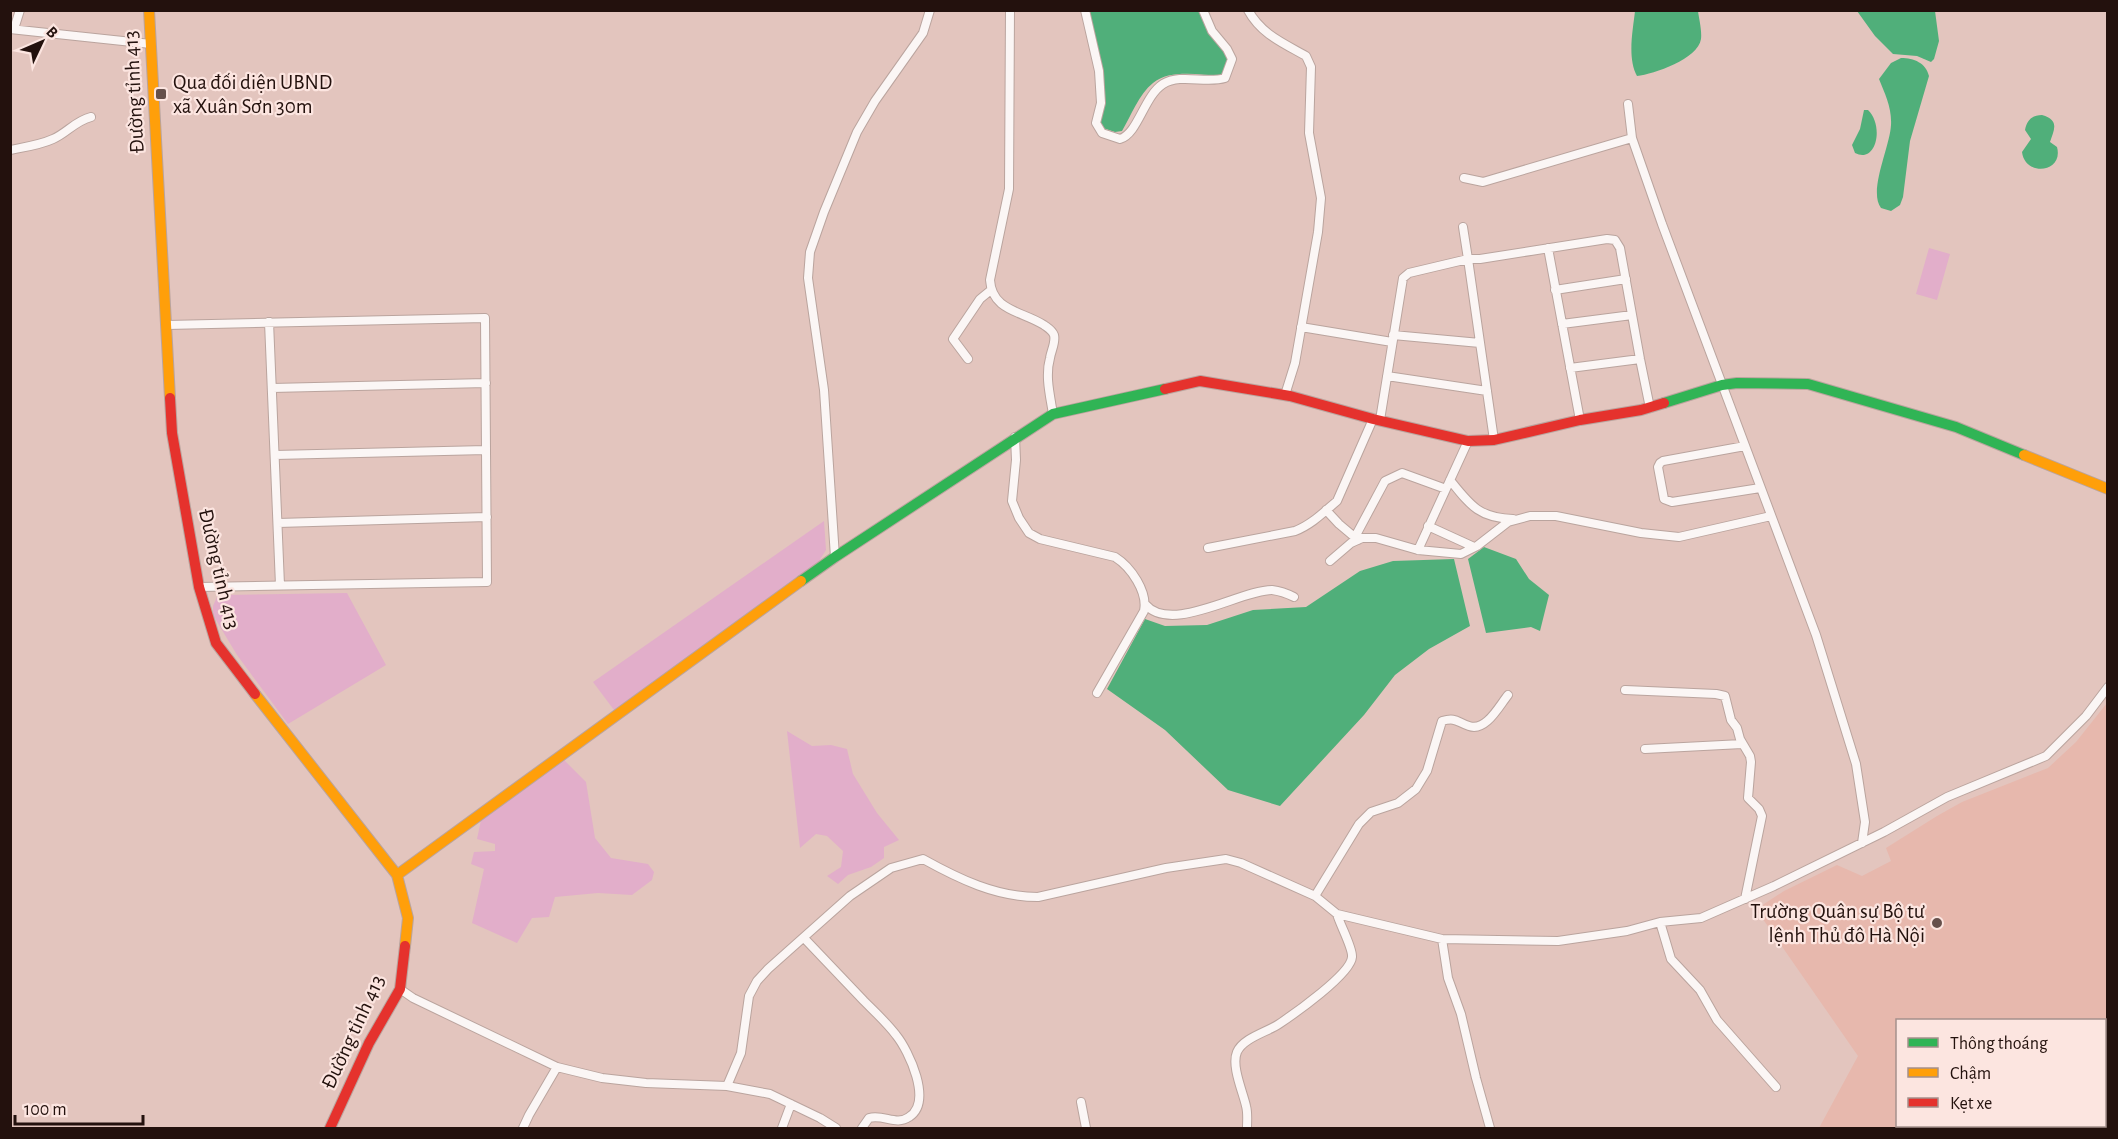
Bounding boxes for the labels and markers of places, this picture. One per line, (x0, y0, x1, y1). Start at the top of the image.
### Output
place label: Qua đối diện UBND xã Xuân Sơn 30m (173, 72, 332, 117)
marker: Qua đối diện UBND xã Xuân Sơn 30m (154, 87, 168, 101)
place label: Trường Quân sự Bộ tư lệnh Thủ đô Hà Nội (1750, 901, 1925, 946)
marker: Trường Quân sự Bộ tư lệnh Thủ đô Hà Nội (1930, 916, 1944, 930)

